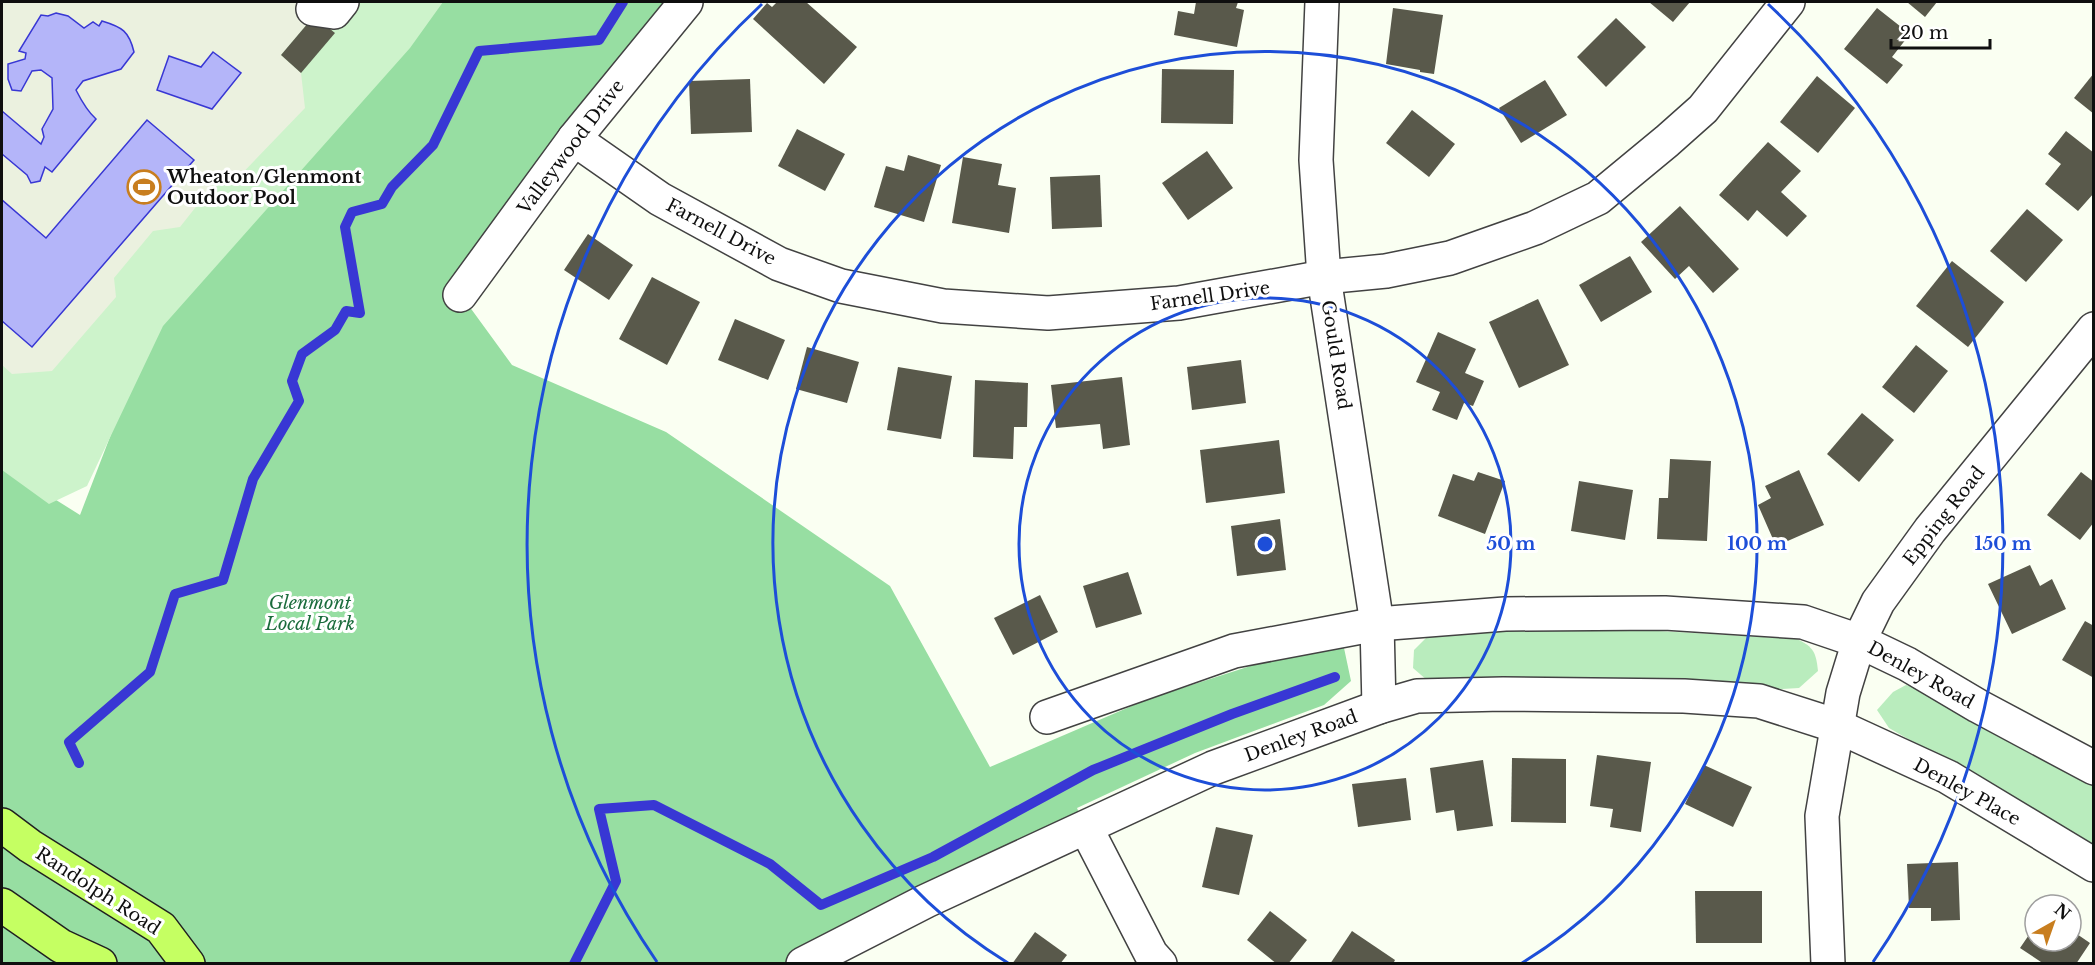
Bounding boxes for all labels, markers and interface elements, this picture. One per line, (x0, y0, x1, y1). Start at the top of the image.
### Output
scale bar (1891, 12, 1990, 50)
text: 20 m (1900, 22, 1948, 44)
street label: Valleywood Drive (513, 75, 629, 220)
place label: Wheaton/Glenmont Outdoor Pool (166, 166, 361, 209)
sports icon: Wheaton/Glenmont Outdoor Pool (126, 169, 162, 205)
street label: Farnell Drive (662, 194, 780, 270)
street label: Farnell Drive (1149, 277, 1271, 315)
street label: Gould Road (1316, 299, 1356, 411)
street label: Epping Road (1898, 462, 1990, 570)
text: 50 m (1487, 533, 1536, 555)
text: 100 m (1727, 533, 1787, 555)
text: 150 m (1975, 533, 2032, 555)
centre of rings (1255, 534, 1275, 554)
park label: Glenmont Local Park (264, 592, 355, 635)
street label: Denley Road (1864, 637, 1978, 713)
street label: Denley Road (1242, 705, 1360, 767)
street label: Denley Place (1910, 754, 2024, 830)
street label: Randolph Road (32, 843, 164, 939)
north arrow (2023, 893, 2083, 953)
text: N (2050, 899, 2075, 924)

